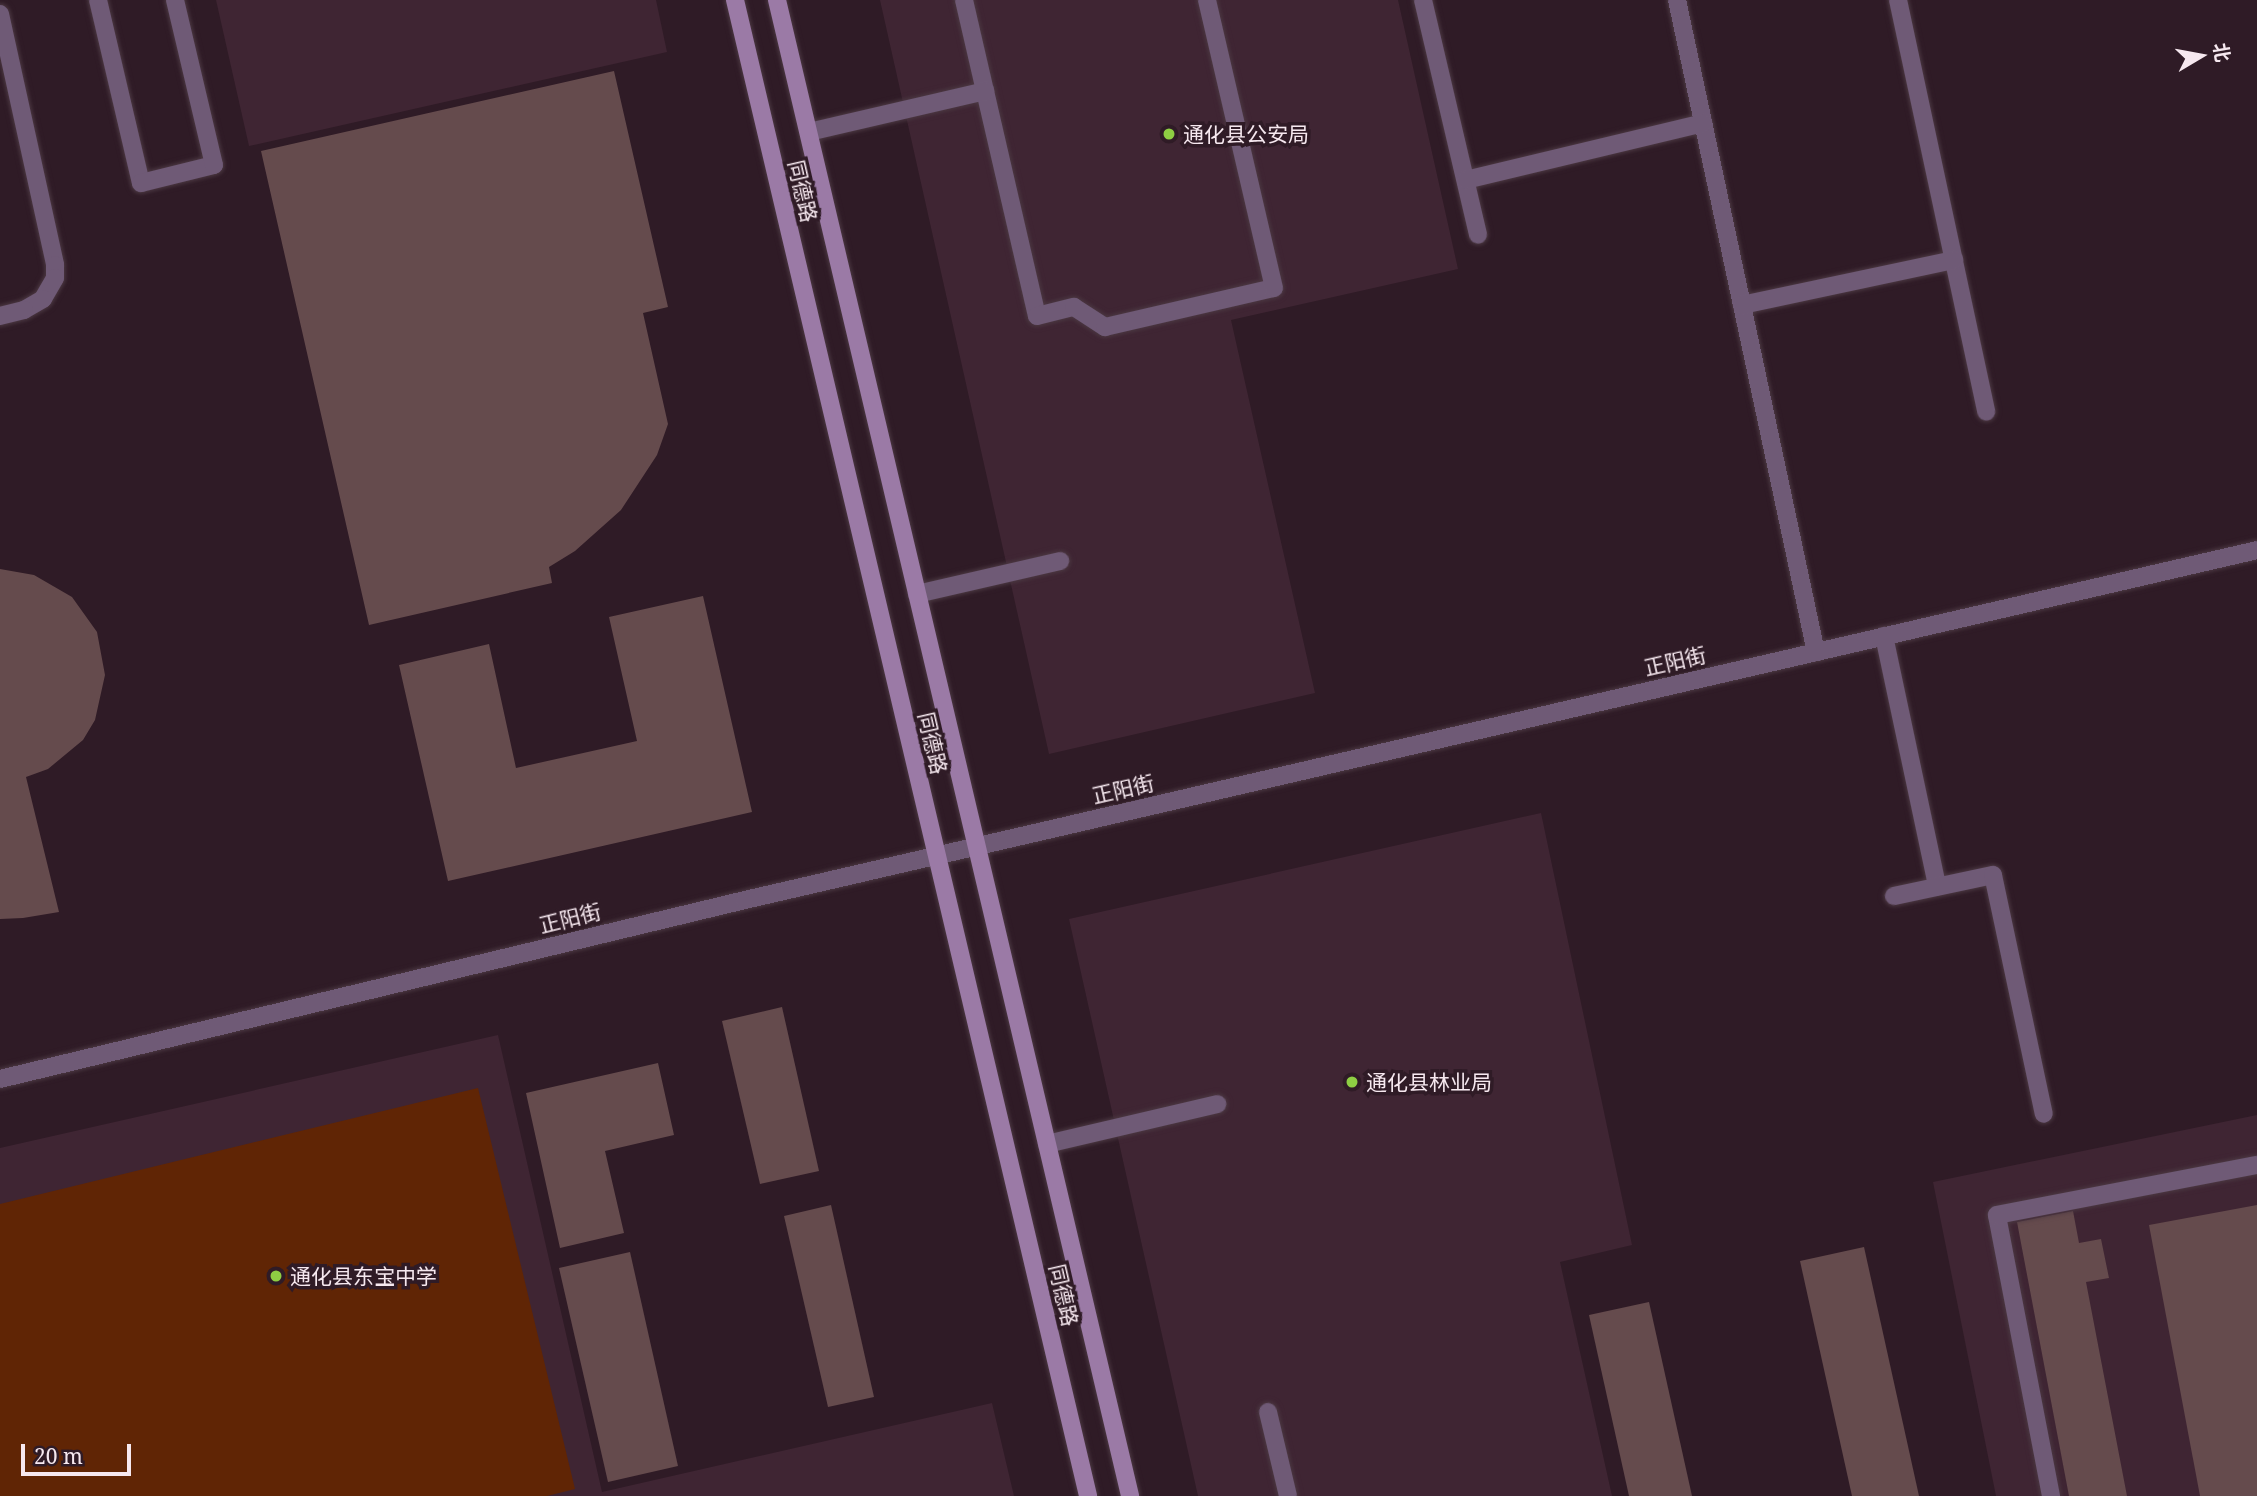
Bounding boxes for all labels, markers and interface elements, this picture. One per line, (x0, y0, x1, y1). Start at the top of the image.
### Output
north arrow (2166, 21, 2236, 91)
text: 北 (2207, 41, 2236, 64)
place label: 通化县公安局 (1183, 121, 1309, 147)
marker: 通化县公安局 (1161, 126, 1177, 142)
street label: 同德路 (784, 157, 822, 225)
street label: 正阳街 (1641, 642, 1709, 680)
street label: 同德路 (914, 709, 952, 777)
street label: 正阳街 (1089, 770, 1157, 808)
street label: 正阳街 (536, 898, 604, 938)
place label: 通化县林业局 (1366, 1069, 1492, 1095)
marker: 通化县林业局 (1344, 1074, 1360, 1090)
street label: 同德路 (1045, 1261, 1083, 1329)
place label: 通化县东宝中学 (290, 1263, 437, 1289)
marker: 通化县东宝中学 (268, 1268, 284, 1284)
scale bar (24, 1430, 135, 1474)
text: 20 m (34, 1442, 83, 1470)

